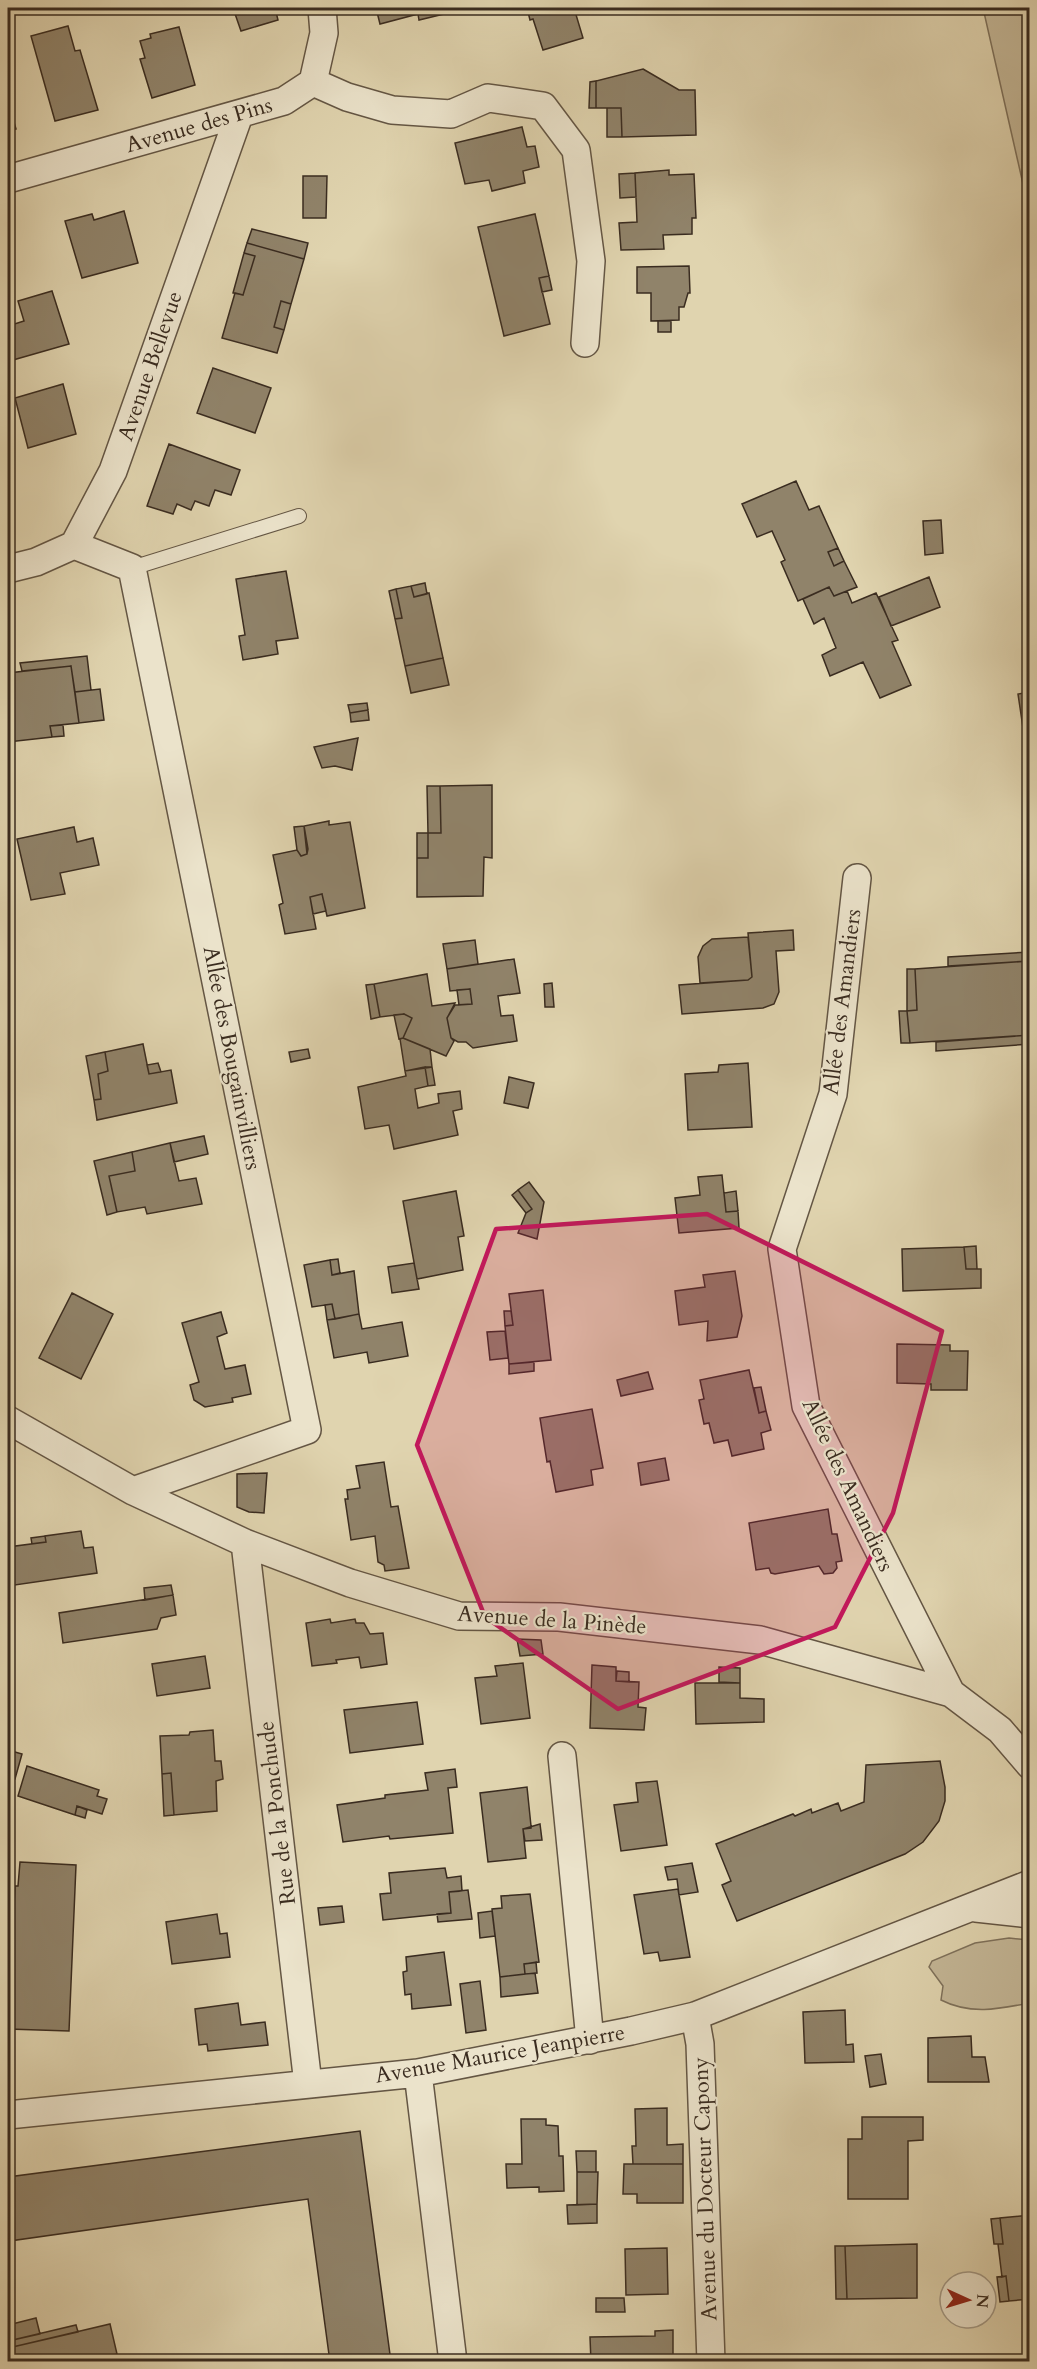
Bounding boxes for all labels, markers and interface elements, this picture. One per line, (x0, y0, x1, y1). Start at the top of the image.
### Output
street label: Avenue des Pins (122, 90, 276, 160)
street label: Avenue Bellevue (110, 287, 190, 445)
street label: Allée des Amandiers (816, 907, 868, 1097)
street label: Allée des Bougainvilliers (196, 944, 268, 1172)
street label: Allée des Amandiers (795, 1394, 901, 1576)
street label: Avenue de la Pinède (457, 1598, 647, 1642)
street label: Rue de la Ponchude (251, 1719, 303, 1907)
street label: Avenue Maurice Jeanpierre (373, 2017, 627, 2091)
street label: Avenue du Docteur Capony (685, 2056, 725, 2321)
north arrow (938, 2270, 998, 2330)
text: N (971, 2293, 993, 2309)

